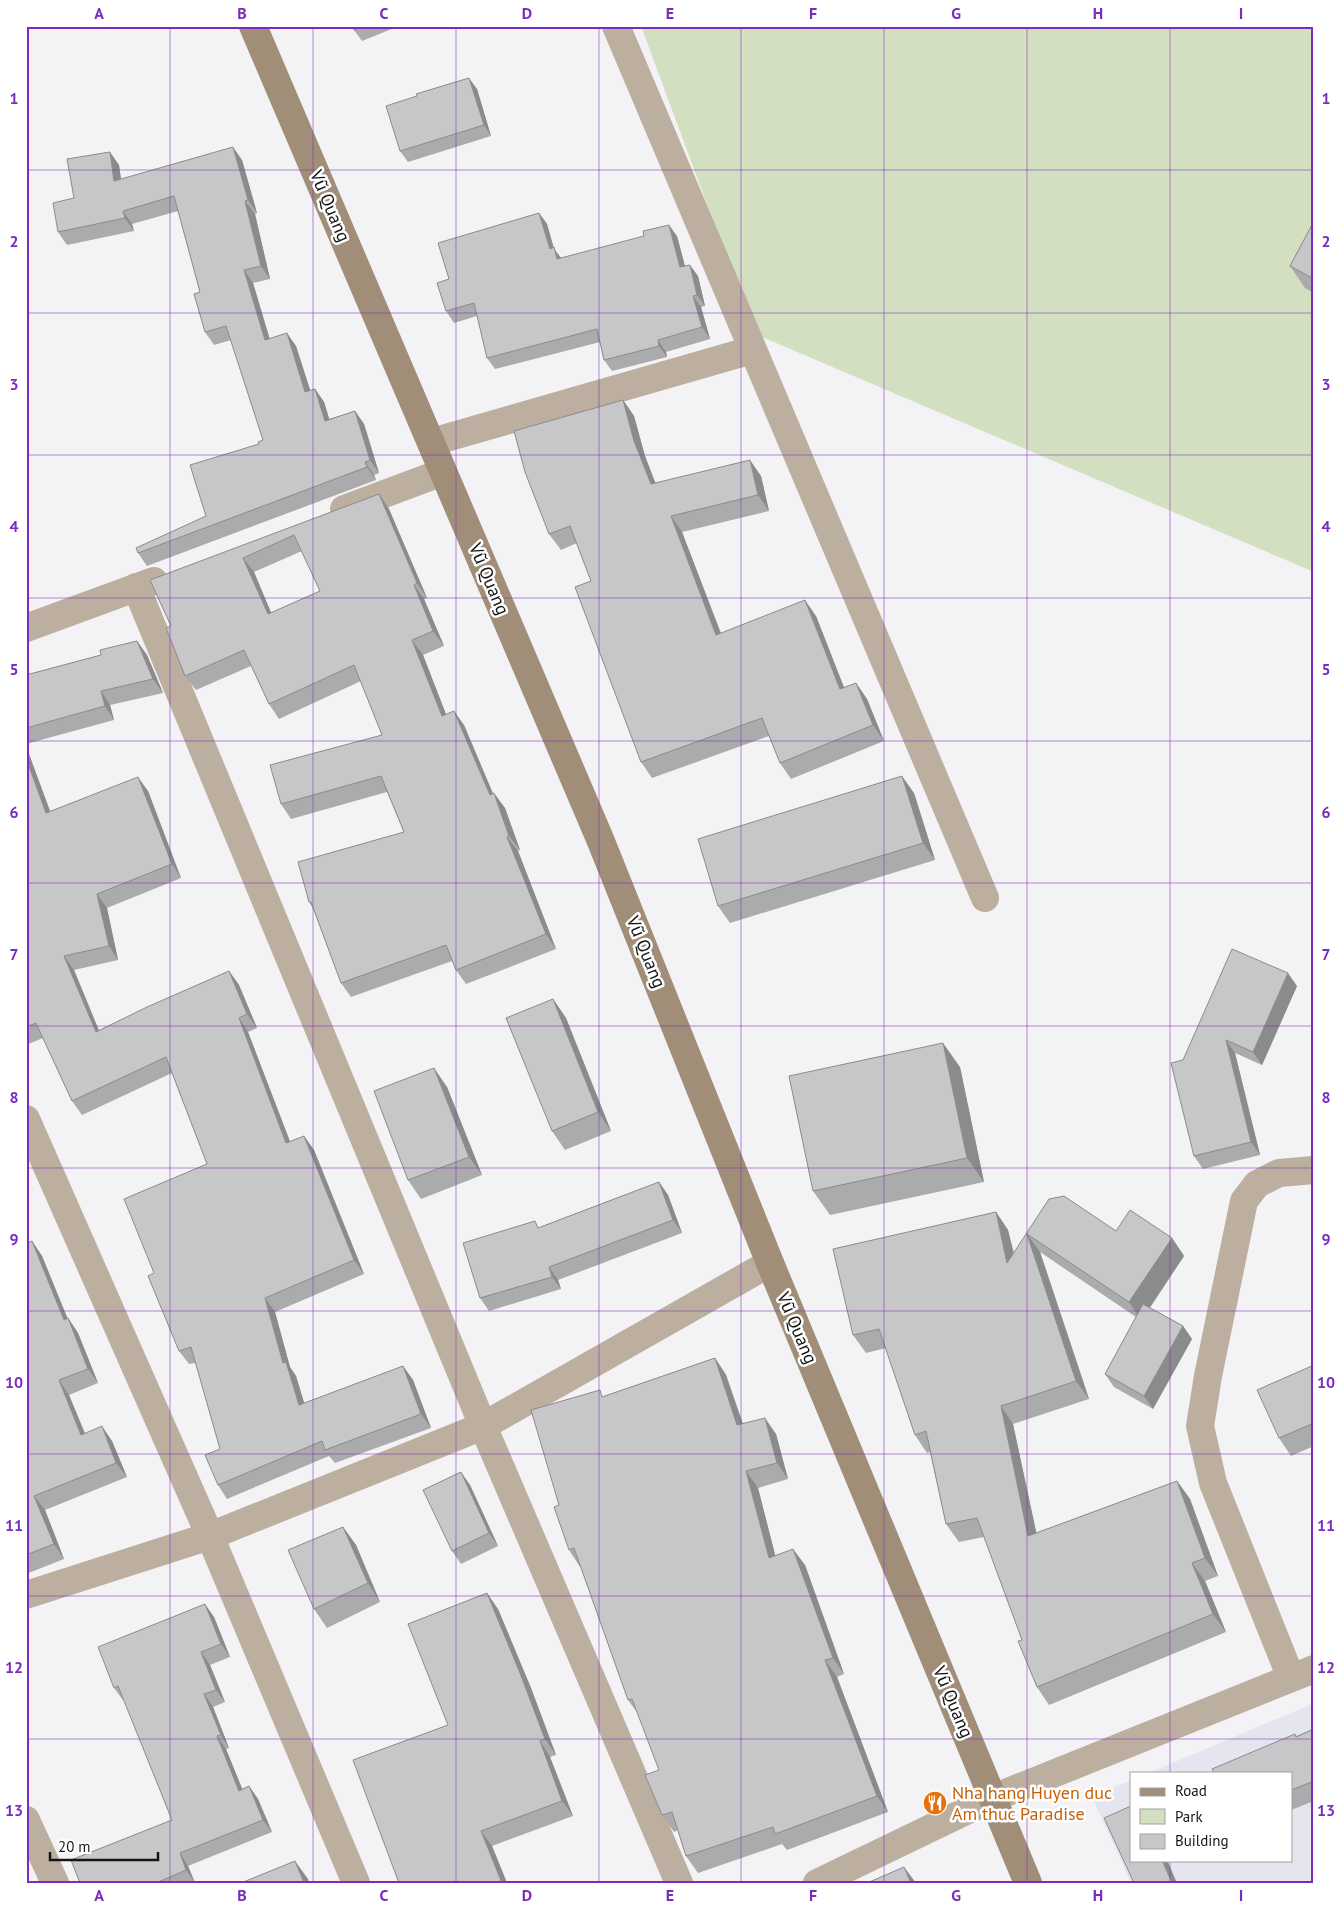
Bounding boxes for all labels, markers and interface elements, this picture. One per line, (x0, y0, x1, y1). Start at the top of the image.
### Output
text: A (94, 3, 104, 23)
text: B (237, 3, 247, 23)
text: C (380, 3, 389, 23)
text: D (522, 3, 532, 23)
text: E (666, 3, 674, 23)
text: F (809, 3, 817, 23)
text: G (951, 3, 961, 23)
text: H (1093, 3, 1103, 23)
text: I (1239, 3, 1243, 23)
text: 1 (9, 88, 19, 108)
text: 1 (1321, 88, 1331, 108)
street label: Vũ Quang (305, 166, 356, 245)
text: 2 (9, 231, 19, 251)
text: 2 (1321, 231, 1331, 251)
text: 3 (9, 374, 19, 394)
text: 3 (1321, 374, 1331, 394)
text: 4 (9, 516, 19, 536)
text: 4 (1321, 516, 1331, 536)
street label: Vũ Quang (464, 539, 515, 618)
text: 5 (9, 659, 19, 679)
text: 5 (1321, 659, 1331, 679)
text: 6 (9, 802, 19, 822)
text: 6 (1321, 802, 1331, 822)
street label: Vũ Quang (621, 912, 671, 991)
text: 7 (9, 944, 19, 964)
text: 7 (1321, 944, 1331, 964)
text: 8 (9, 1087, 19, 1107)
text: 8 (1321, 1087, 1331, 1107)
text: 9 (9, 1229, 19, 1249)
text: 9 (1321, 1229, 1331, 1249)
street label: Vũ Quang (772, 1288, 823, 1367)
text: 10 (5, 1372, 23, 1392)
text: 10 (1317, 1372, 1335, 1392)
text: 11 (5, 1515, 23, 1535)
text: 11 (1317, 1515, 1335, 1535)
text: 12 (5, 1657, 23, 1677)
text: 12 (1317, 1657, 1335, 1677)
street label: Vũ Quang (928, 1662, 979, 1741)
legend (1130, 1772, 1292, 1862)
place label: Nha hang Huyen duc Am thuc Paradise (952, 1781, 1112, 1825)
text: Road (1175, 1781, 1207, 1800)
restaurant icon: Nha hang Huyen duc Am thuc Paradise (922, 1790, 948, 1816)
text: 13 (5, 1800, 23, 1820)
text: 13 (1317, 1800, 1335, 1820)
text: Park (1175, 1807, 1203, 1826)
scale bar (50, 1829, 158, 1861)
text: Building (1175, 1831, 1229, 1850)
text: 20 m (58, 1837, 91, 1856)
text: A (94, 1885, 104, 1905)
text: B (237, 1885, 247, 1905)
text: C (380, 1885, 389, 1905)
text: D (522, 1885, 532, 1905)
text: E (666, 1885, 674, 1905)
text: F (809, 1885, 817, 1905)
text: G (951, 1885, 961, 1905)
text: H (1093, 1885, 1103, 1905)
text: I (1239, 1885, 1243, 1905)

